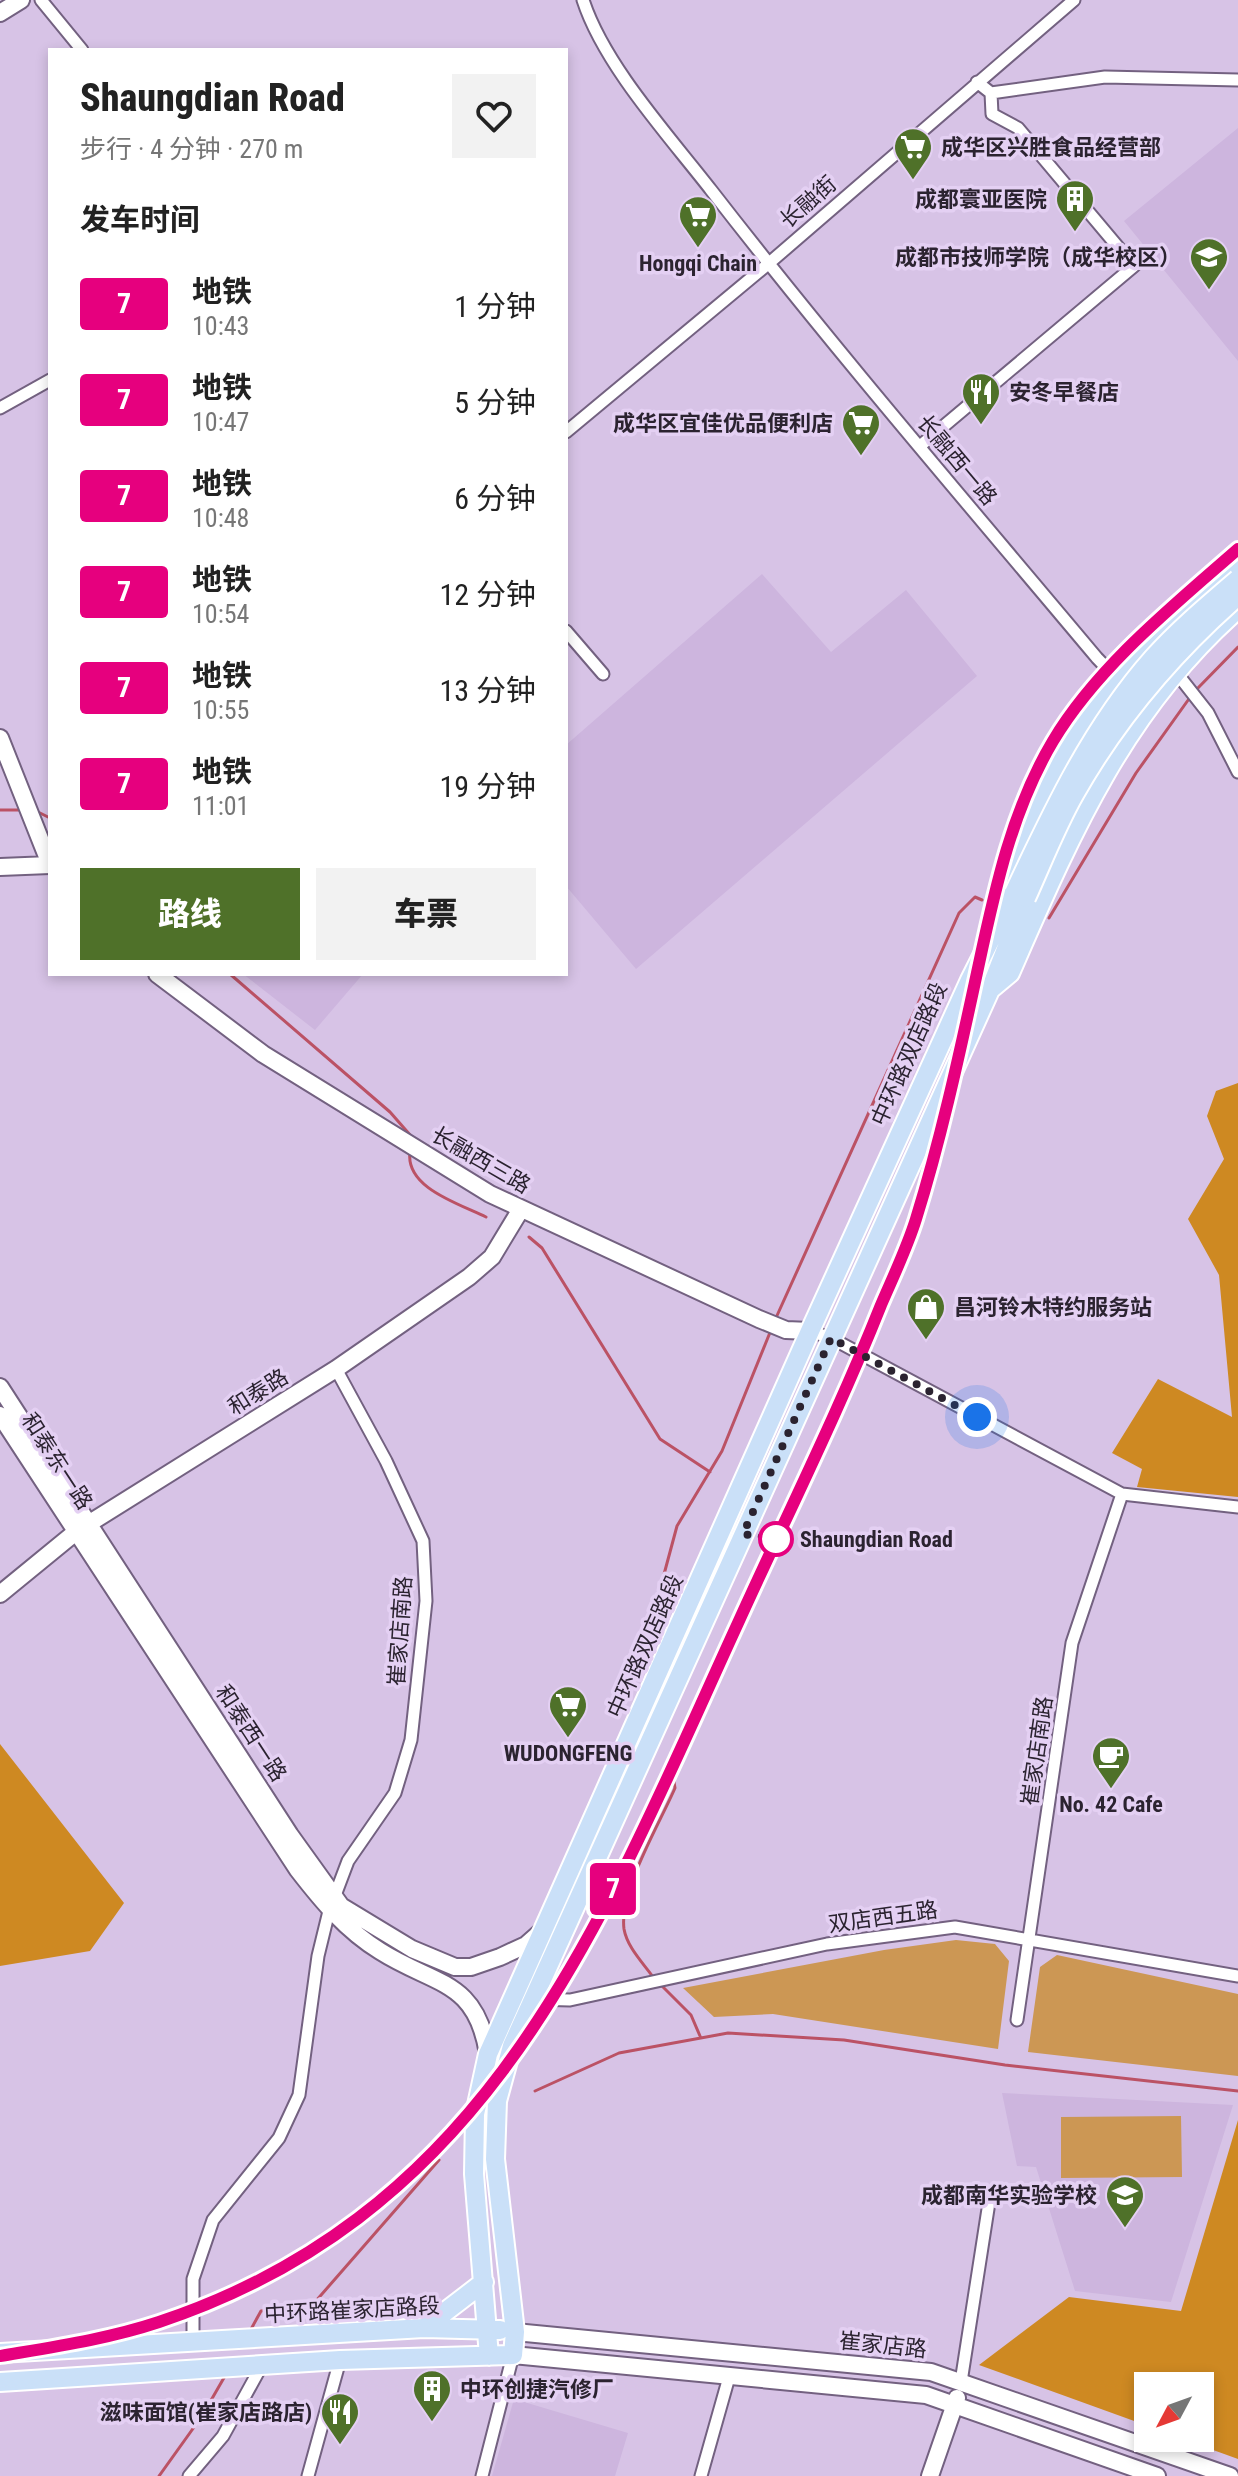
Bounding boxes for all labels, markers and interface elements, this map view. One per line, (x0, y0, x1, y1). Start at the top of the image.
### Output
button: heart (452, 74, 536, 158)
text: Shaungdian Road (80, 76, 345, 120)
supermarket icon: 成华区兴胜食品经营部 (892, 126, 934, 181)
text: 步行 · 4 分钟 · 270 m (80, 134, 303, 164)
place label: 成华区兴胜食品经营部 (941, 135, 1161, 160)
street label: 长融街 (775, 171, 841, 233)
building icon: 成都寰亚医院 (1054, 178, 1096, 233)
place label: 成都寰亚医院 (915, 187, 1047, 212)
supermarket icon: Hongqi Chain (677, 194, 719, 249)
text: 发车时间 (80, 202, 200, 237)
school or university icon: 成都市技师学院（成华校区） (1188, 236, 1230, 291)
place label: 成都市技师学院（成华校区） (895, 245, 1181, 270)
place label: Hongqi Chain (639, 251, 757, 276)
text: 地铁 (192, 274, 252, 309)
text: 7 (117, 287, 131, 320)
text: 1 分钟 (454, 289, 536, 324)
text: 10:43 (192, 311, 249, 341)
text: 地铁 (192, 370, 252, 405)
restaurant icon: 安冬早餐店 (960, 371, 1002, 426)
place label: 安冬早餐店 (1009, 380, 1119, 405)
text: 7 (117, 383, 131, 416)
text: 5 分钟 (454, 385, 536, 420)
supermarket icon: 成华区宜佳优品便利店 (840, 402, 882, 457)
text: 10:47 (192, 407, 249, 437)
street label: 长融西一路 (912, 410, 1002, 510)
place label: 成华区宜佳优品便利店 (613, 411, 833, 436)
text: 地铁 (192, 466, 252, 501)
text: 7 (117, 479, 131, 512)
text: 6 分钟 (454, 481, 536, 516)
text: 10:48 (192, 503, 249, 533)
text: 地铁 (192, 562, 252, 597)
text: 7 (117, 575, 131, 608)
text: 12 分钟 (439, 577, 536, 612)
text: 10:54 (192, 599, 249, 629)
text: 地铁 (192, 658, 252, 693)
text: 7 (117, 671, 131, 704)
text: 13 分钟 (439, 673, 536, 708)
text: 10:55 (192, 695, 249, 725)
text: 地铁 (192, 754, 252, 789)
text: 7 (117, 767, 131, 800)
text: 19 分钟 (439, 769, 536, 804)
text: 11:01 (192, 791, 249, 821)
button: 路线 (80, 868, 300, 960)
button: 车票 (316, 868, 536, 960)
street label: 中环路双店路段 (866, 979, 952, 1129)
street label: 长融西三路 (427, 1122, 535, 1198)
shop icon: 昌河铃木特约服务站 (905, 1286, 947, 1341)
place label: 昌河铃木特约服务站 (954, 1295, 1152, 1320)
street label: 和泰路 (223, 1364, 293, 1420)
your location (957, 1397, 997, 1437)
street label: 和泰东一路 (17, 1408, 97, 1514)
marker: Shaungdian Road (759, 1522, 793, 1556)
place label: Shaungdian Road (800, 1527, 953, 1552)
street label: 中环路双店路段 (602, 1571, 688, 1721)
street label: 崔家店南路 (384, 1575, 416, 1687)
street label: 和泰西一路 (211, 1680, 291, 1786)
supermarket icon: WUDONGFENG (547, 1684, 589, 1739)
street label: 崔家店南路 (1017, 1695, 1057, 1807)
cafe icon: No. 42 Cafe (1090, 1735, 1132, 1790)
place label: WUDONGFENG (504, 1741, 632, 1766)
place label: No. 42 Cafe (1059, 1792, 1163, 1817)
line badge: 7 (587, 1863, 639, 1915)
text: 7 (606, 1872, 620, 1905)
street label: 双店西五路 (827, 1897, 939, 1937)
school or university icon: 成都南华实验学校 (1104, 2174, 1146, 2229)
place label: 成都南华实验学校 (921, 2183, 1097, 2208)
street label: 中环路崔家店路段 (263, 2293, 441, 2327)
street label: 崔家店路 (838, 2328, 928, 2362)
building icon: 中环创捷汽修厂 (411, 2368, 453, 2423)
north arrow (1134, 2372, 1214, 2452)
map controls (1134, 2372, 1214, 2452)
place label: 中环创捷汽修厂 (460, 2377, 614, 2402)
restaurant icon: 滋味面馆(崔家店路店) (319, 2391, 361, 2446)
place label: 滋味面馆(崔家店路店) (100, 2400, 312, 2425)

